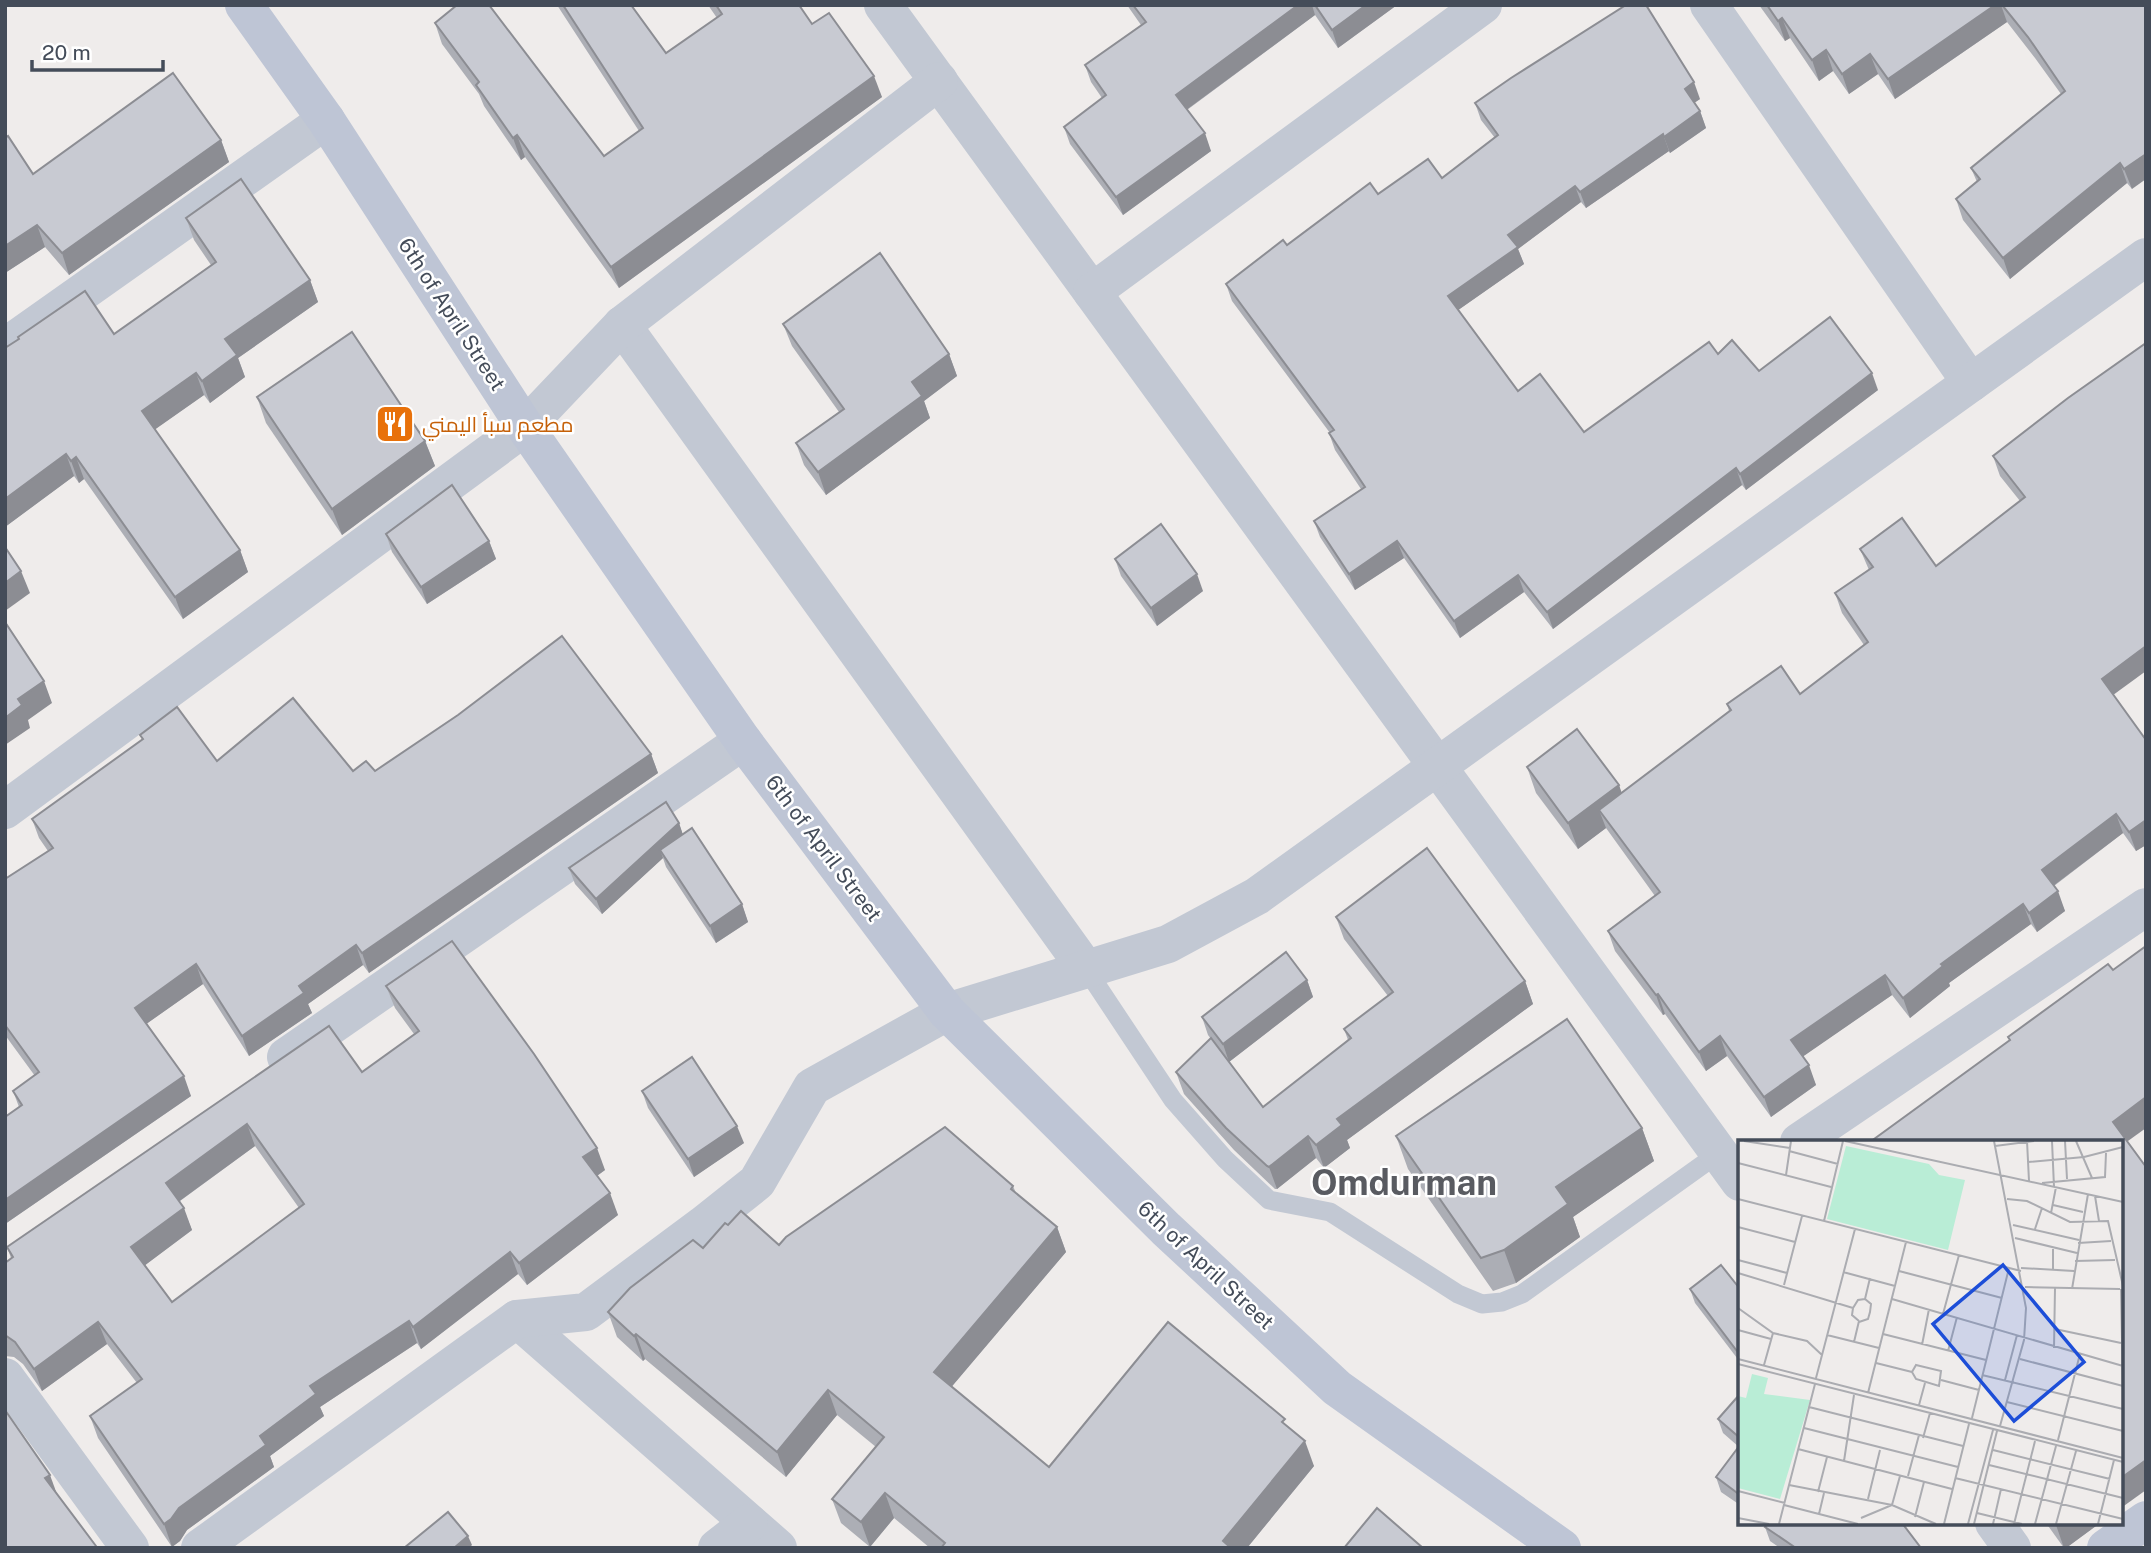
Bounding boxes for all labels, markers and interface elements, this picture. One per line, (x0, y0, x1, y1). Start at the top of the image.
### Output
scale bar (32, 28, 163, 72)
text: 20 m (42, 40, 91, 65)
street label: 6th of April Street (393, 233, 511, 395)
restaurant icon: مطعم سبأ اليمني (374, 403, 416, 445)
place label: مطعم سبأ اليمني (422, 412, 573, 441)
street label: 6th of April Street (761, 770, 887, 926)
inset map (1738, 1140, 2123, 1525)
district label: Omdurman (1311, 1162, 1497, 1203)
street label: 6th of April Street (1133, 1196, 1279, 1334)

